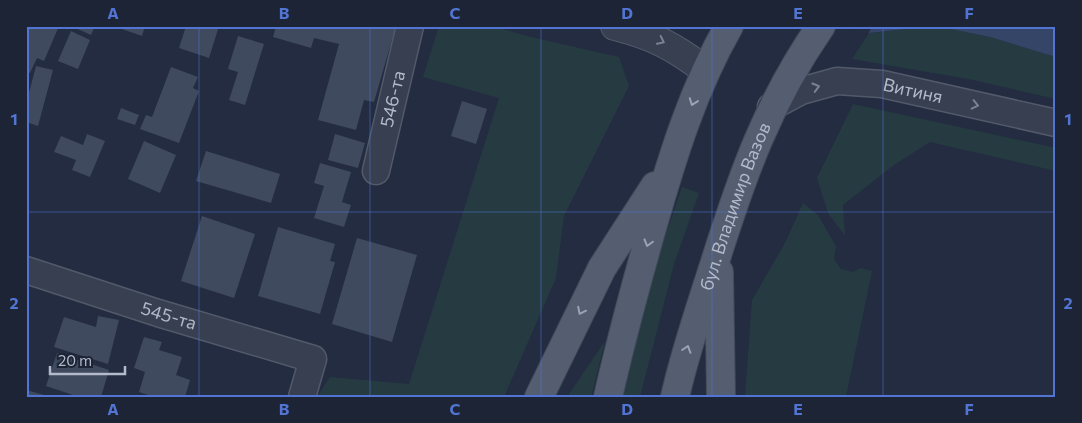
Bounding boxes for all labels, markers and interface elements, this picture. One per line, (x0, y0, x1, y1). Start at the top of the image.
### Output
text: A (107, 3, 119, 22)
text: B (279, 3, 290, 22)
text: C (450, 3, 461, 22)
text: D (621, 3, 633, 22)
text: E (793, 3, 803, 22)
text: F (964, 3, 974, 22)
one-way arrow (656, 35, 665, 45)
street label: 546-та (375, 68, 409, 129)
street label: Витиня (881, 73, 945, 107)
one-way arrow (811, 82, 819, 92)
one-way arrow (689, 97, 699, 106)
one-way arrow (970, 99, 979, 110)
text: 1 (10, 109, 18, 128)
text: 1 (1064, 109, 1072, 128)
street label: бул. Владимир Вазов (695, 119, 775, 293)
one-way arrow (643, 239, 653, 247)
text: 2 (9, 293, 19, 312)
text: 2 (1063, 293, 1073, 312)
street label: 545-та (138, 296, 199, 334)
one-way arrow (577, 306, 587, 315)
scale bar (50, 343, 125, 375)
one-way arrow (681, 346, 691, 354)
text: 20 m (58, 351, 92, 369)
text: A (107, 399, 119, 418)
text: B (279, 399, 290, 418)
text: C (450, 399, 461, 418)
text: D (621, 399, 633, 418)
text: E (793, 399, 803, 418)
text: F (964, 399, 974, 418)

